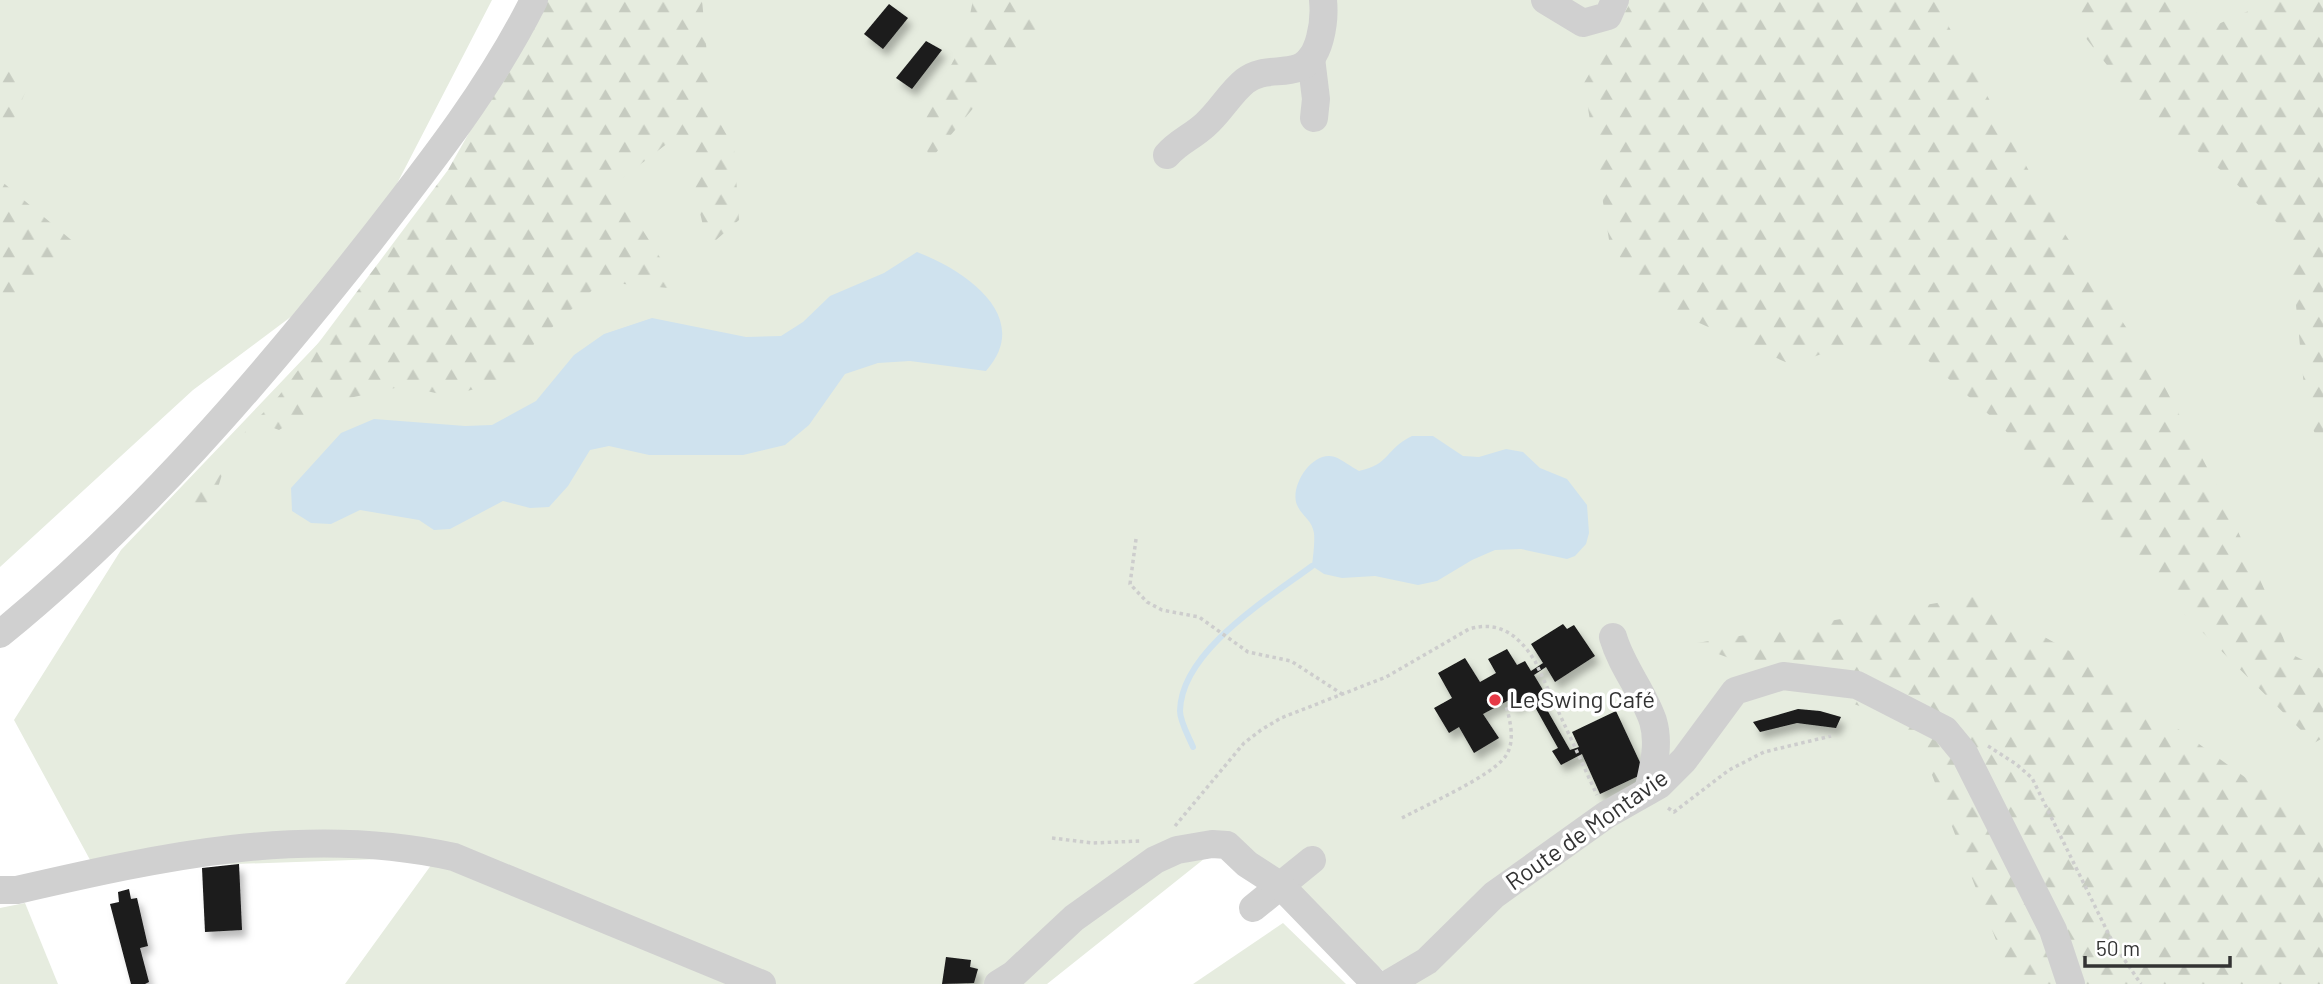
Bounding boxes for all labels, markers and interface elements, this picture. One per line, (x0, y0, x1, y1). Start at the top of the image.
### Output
place label: Le Swing Café (1509, 684, 1655, 713)
marker: Le Swing Café (1487, 692, 1503, 708)
street label: Route de Montavie (1499, 762, 1673, 896)
scale bar (2085, 925, 2230, 969)
text: 50 m (2096, 935, 2140, 960)

